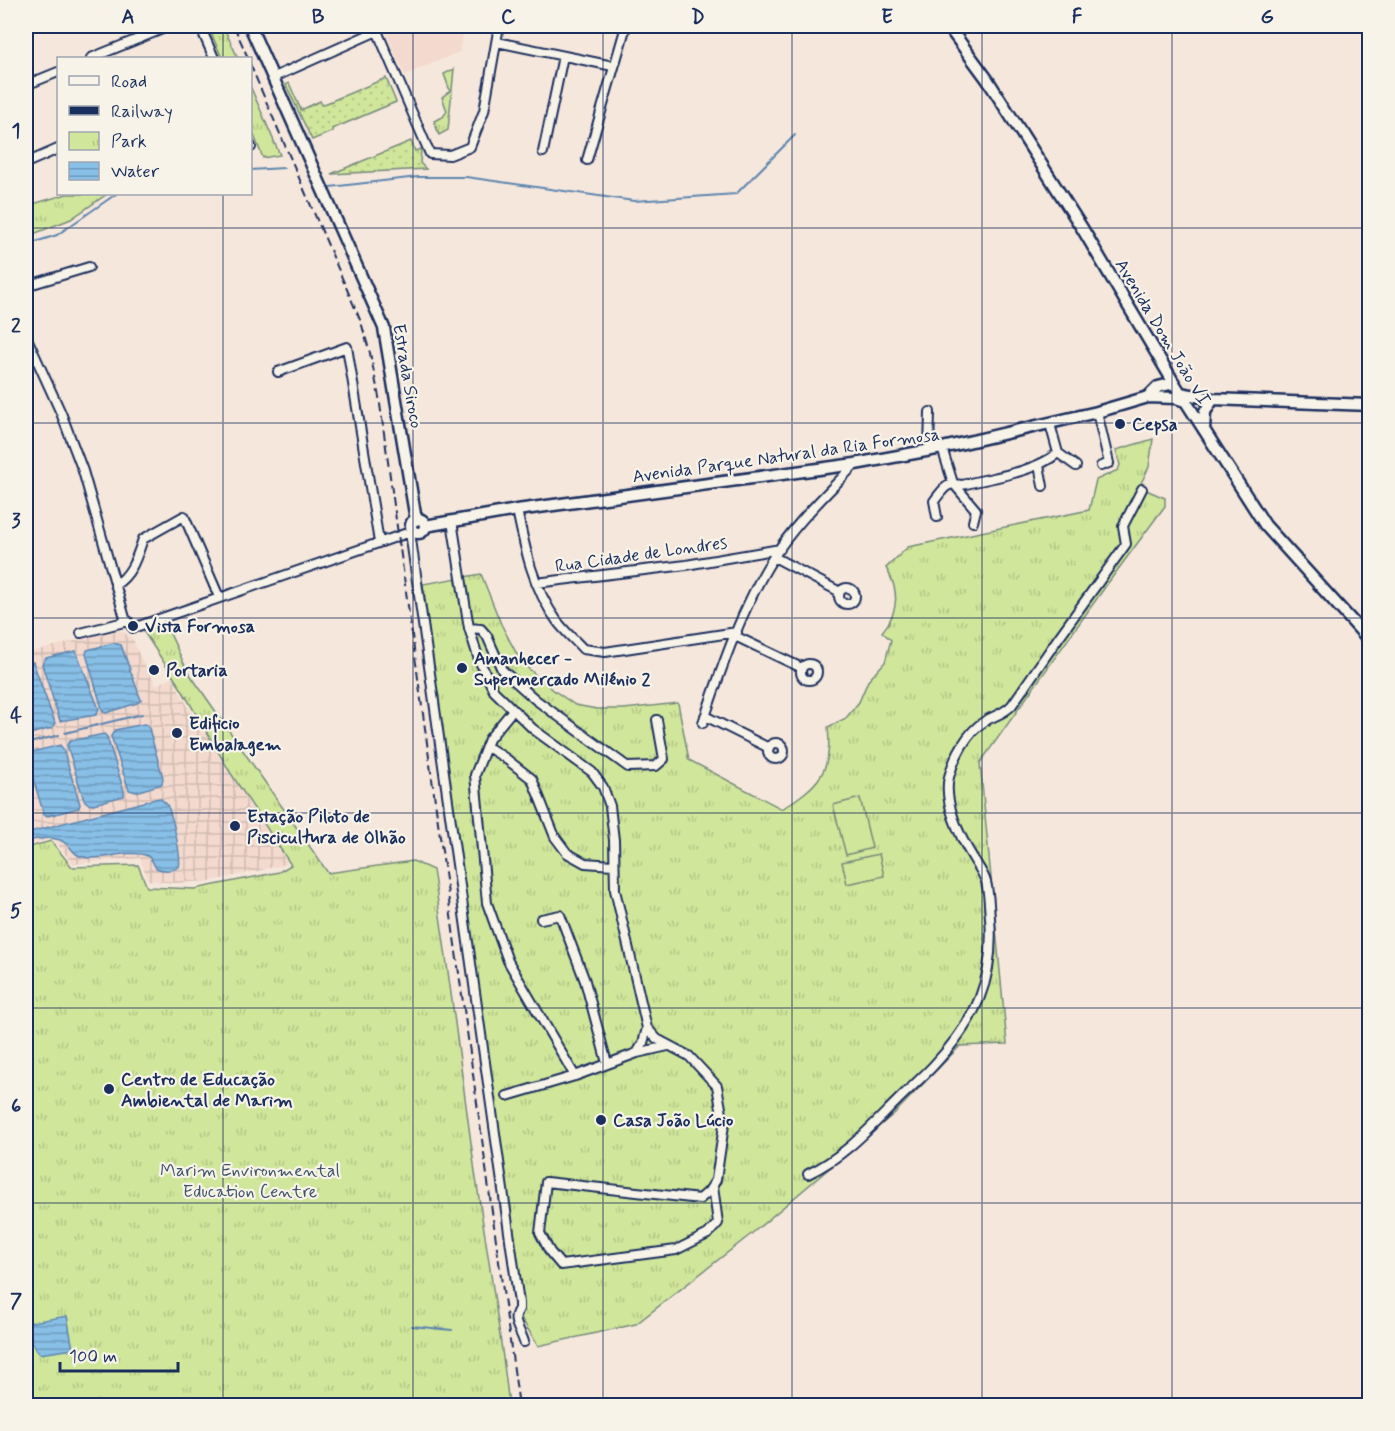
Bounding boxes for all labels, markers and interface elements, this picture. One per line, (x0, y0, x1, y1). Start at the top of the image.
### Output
text: A (121, 4, 135, 31)
text: B (312, 4, 325, 31)
text: C (501, 4, 516, 31)
text: D (691, 4, 705, 31)
text: E (881, 4, 893, 31)
text: F (1072, 4, 1083, 31)
text: G (1260, 4, 1274, 31)
legend (57, 57, 252, 195)
text: Road (111, 70, 147, 94)
text: Railway (111, 100, 173, 124)
text: 1 (12, 118, 20, 145)
text: Park (111, 130, 147, 154)
text: Water (111, 160, 160, 184)
street label: Avenida Dom João VI (1109, 255, 1216, 410)
text: 2 (11, 313, 21, 340)
street label: Estrada Siroco (386, 322, 428, 430)
place label: Cepsa (1132, 413, 1178, 437)
marker: Cepsa (1113, 417, 1127, 431)
street label: Avenida Parque Natural da Ria Formosa (631, 423, 941, 489)
text: 3 (11, 508, 21, 535)
street label: Rua Cidade de Londres (554, 531, 729, 579)
place label: Vista Formosa (145, 615, 255, 639)
marker: Vista Formosa (126, 619, 140, 633)
place label: Amanhecer - Supermercado Milénio 2 (474, 647, 650, 692)
place label: Portaria (166, 659, 228, 683)
marker: Amanhecer - Supermercado Milénio 2 (455, 661, 469, 675)
marker: Portaria (147, 663, 161, 677)
text: 4 (10, 703, 22, 730)
place label: Edificio Embalagem (189, 712, 282, 757)
marker: Edificio Embalagem (170, 726, 184, 740)
place label: Estação Piloto de Piscicultura de Olhão (247, 805, 406, 850)
marker: Estação Piloto de Piscicultura de Olhão (228, 819, 242, 833)
text: 5 (10, 898, 22, 925)
place label: Centro de Educação Ambiental de Marim (121, 1068, 293, 1113)
marker: Centro de Educação Ambiental de Marim (102, 1082, 116, 1096)
text: 6 (11, 1093, 21, 1120)
place label: Casa João Lúcio (613, 1109, 733, 1133)
marker: Casa João Lúcio (594, 1113, 608, 1127)
park label: Marim Environmental Education Centre (160, 1159, 340, 1204)
text: 7 (10, 1288, 22, 1315)
scale bar (60, 1335, 178, 1373)
text: 100 m (69, 1345, 117, 1369)

